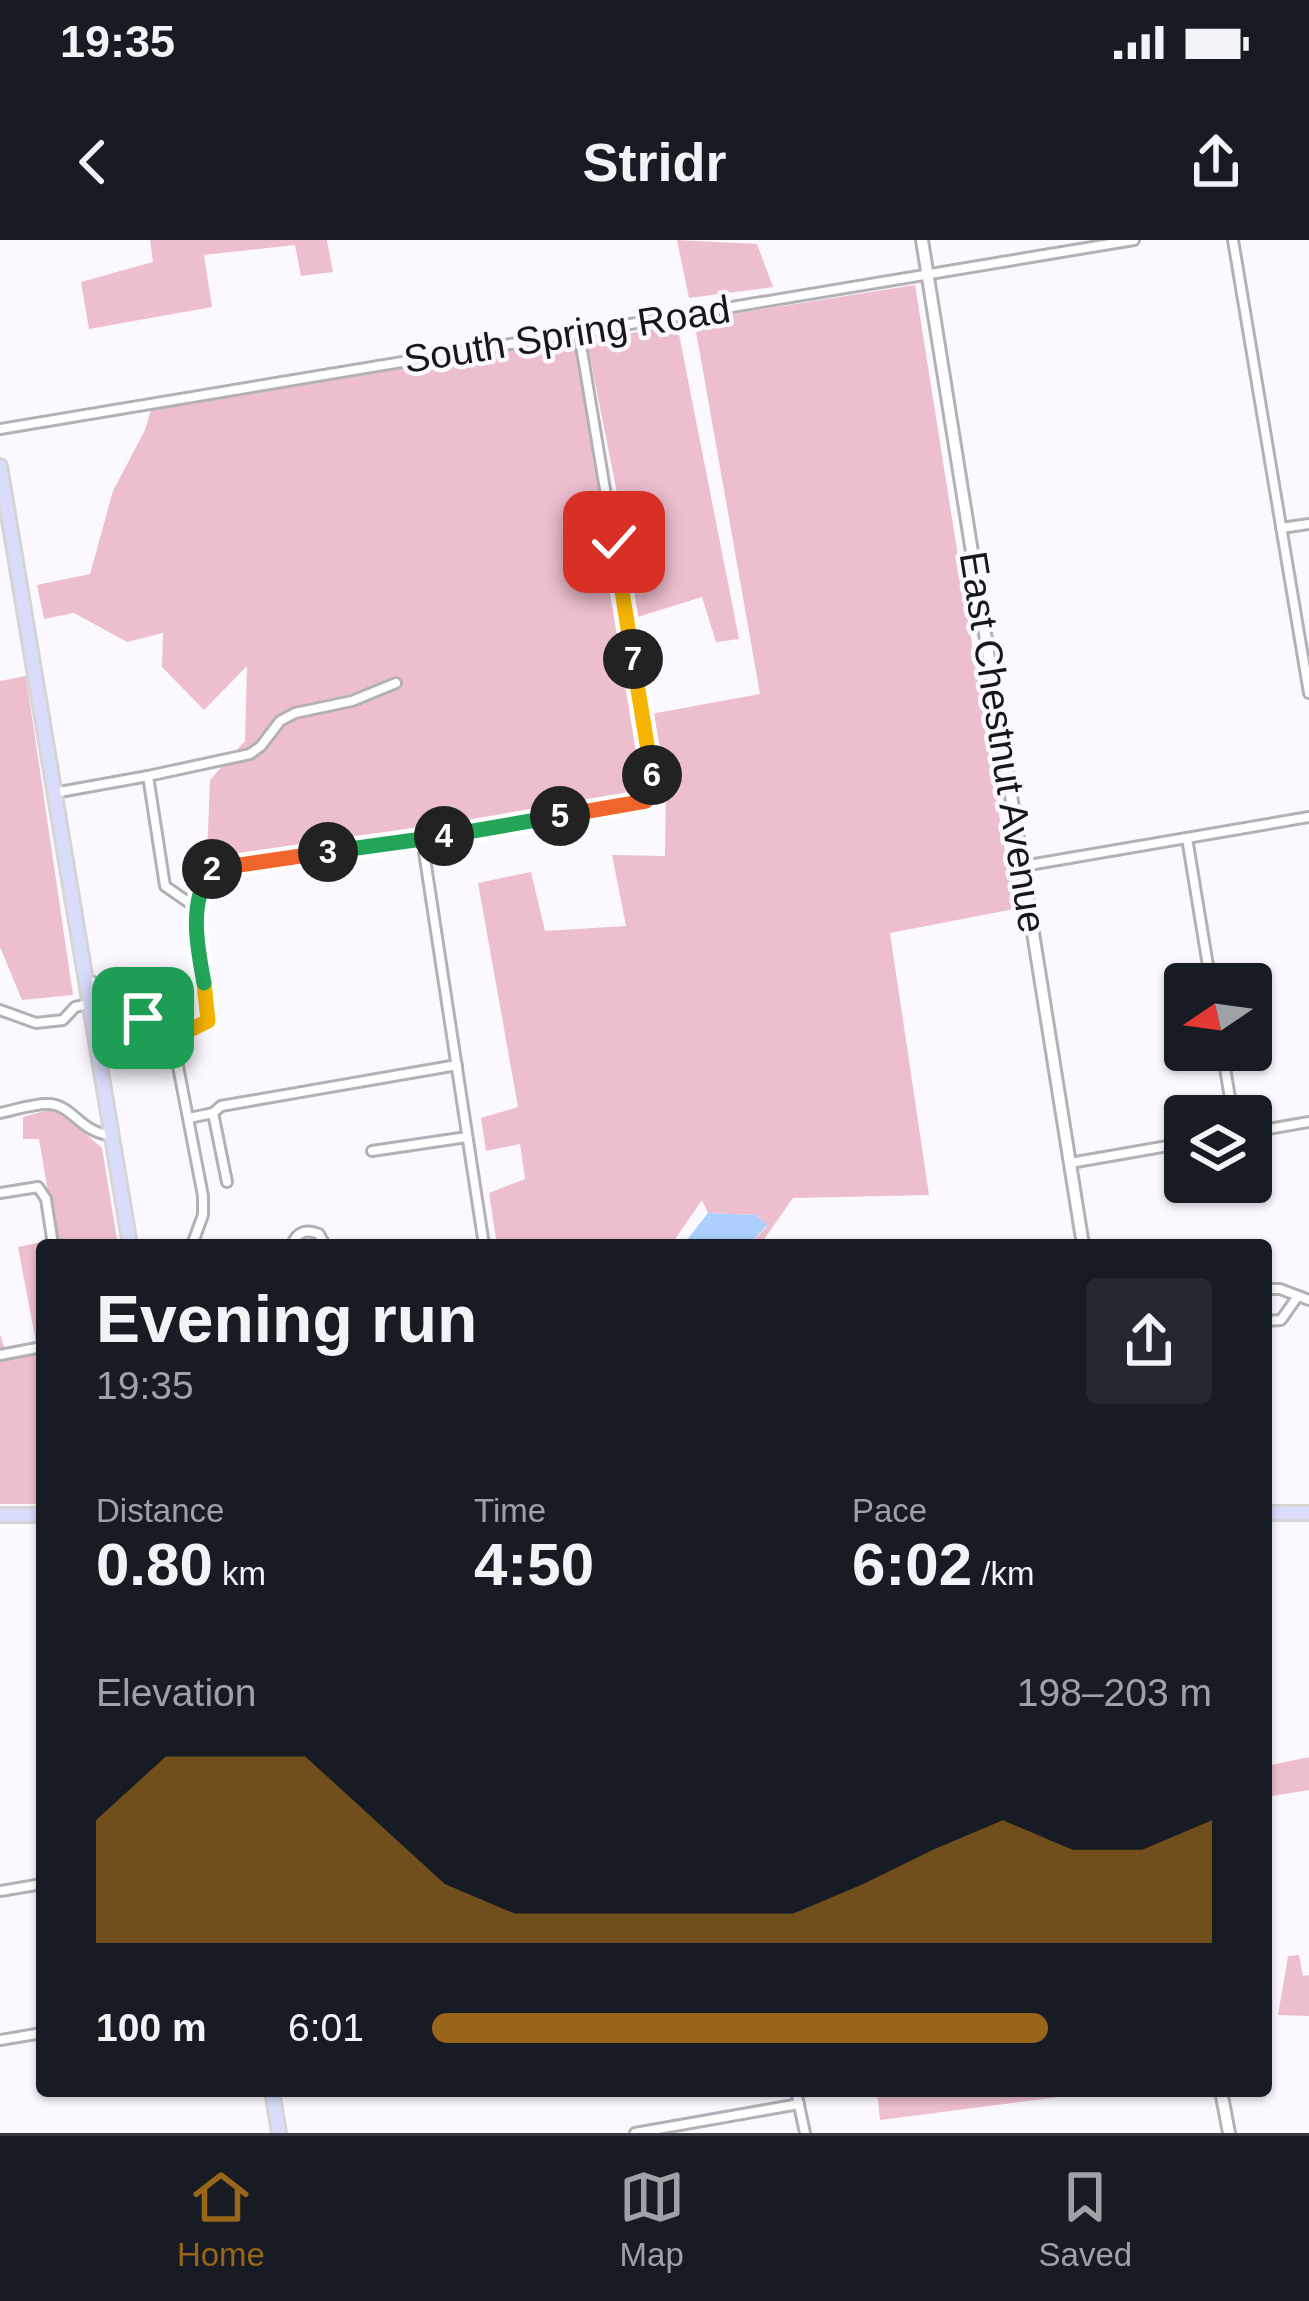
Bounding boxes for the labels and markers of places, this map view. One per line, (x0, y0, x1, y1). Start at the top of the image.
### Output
pin (563, 491, 665, 593)
pin: 7 (603, 629, 663, 689)
pin: 6 (622, 745, 682, 805)
pin: 5 (530, 786, 590, 846)
pin: 4 (414, 806, 474, 866)
pin: 3 (298, 822, 358, 882)
pin: 2 (182, 839, 242, 899)
pin (92, 967, 194, 1069)

